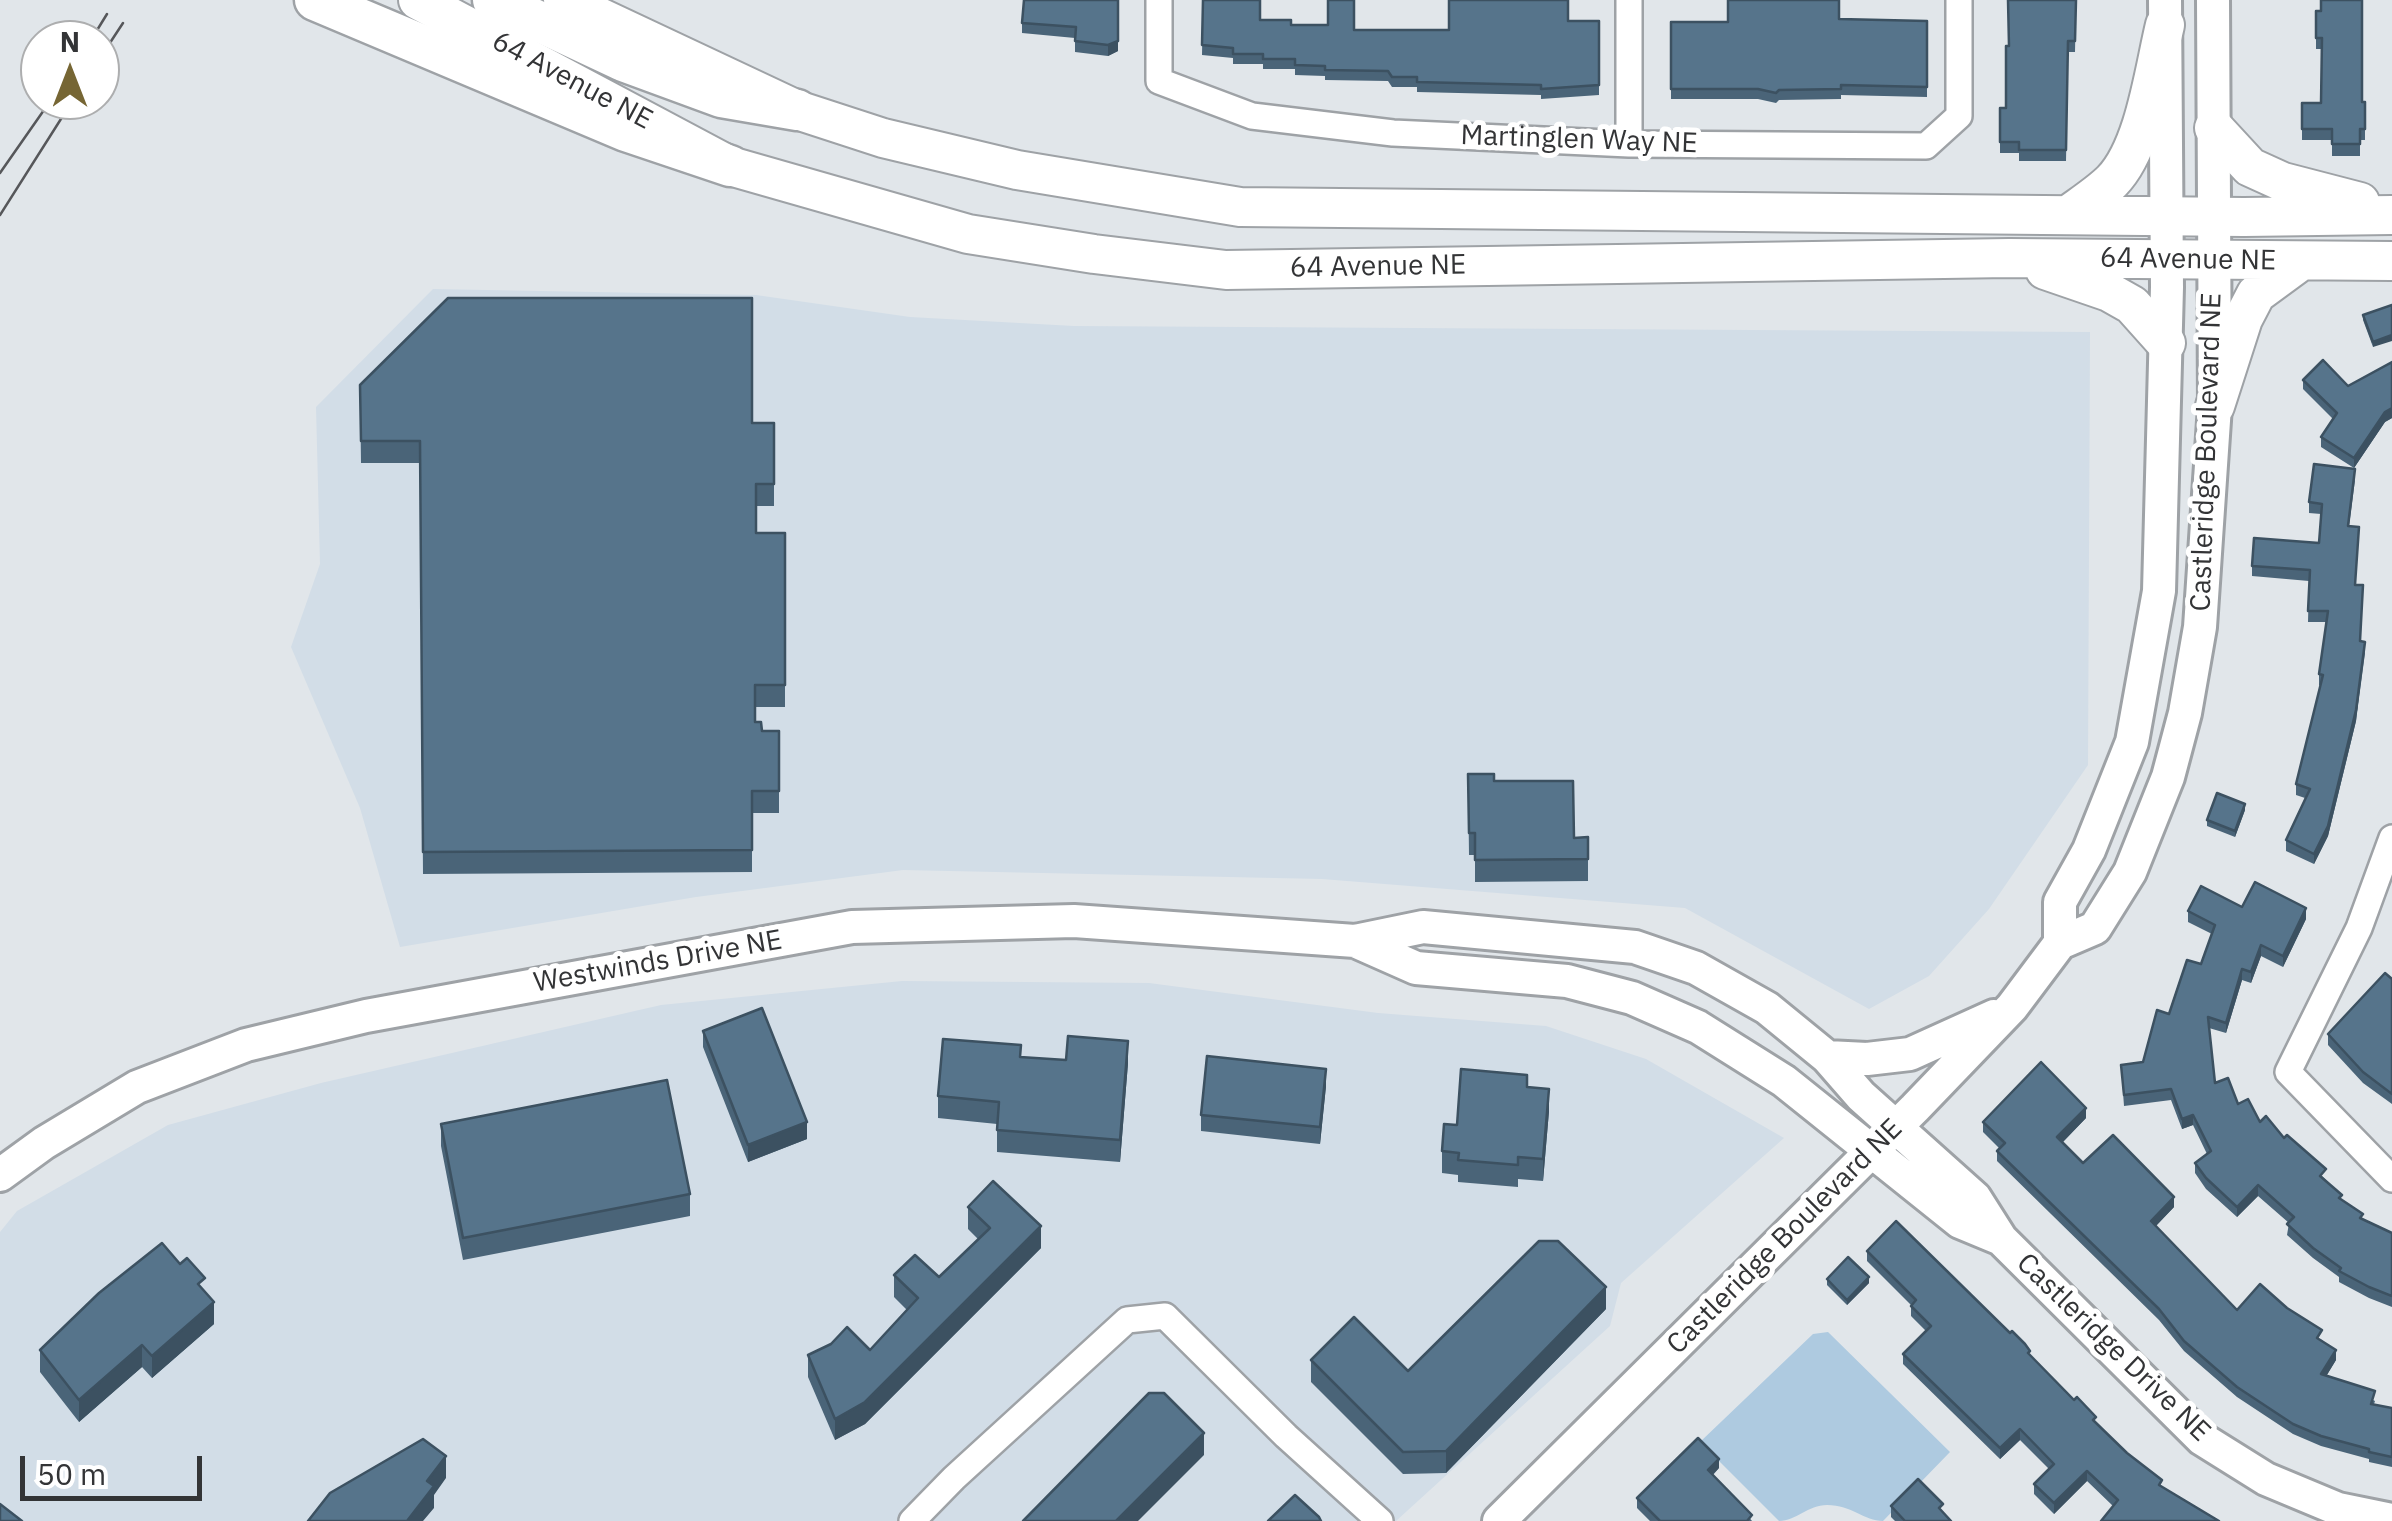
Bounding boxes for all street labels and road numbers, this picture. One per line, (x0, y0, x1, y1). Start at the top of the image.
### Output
street label: 64 Avenue NE (486, 25, 658, 137)
street label: Martinglen Way NE (1460, 119, 1698, 161)
street label: 64 Avenue NE (2100, 242, 2276, 278)
street label: 64 Avenue NE (1290, 249, 1466, 285)
street label: Castleridge Boulevard NE (2185, 292, 2229, 612)
street label: Westwinds Drive NE (531, 924, 785, 1000)
street label: Castleridge Boulevard NE (1660, 1112, 1910, 1362)
street label: Castleridge Drive NE (2009, 1247, 2217, 1449)

